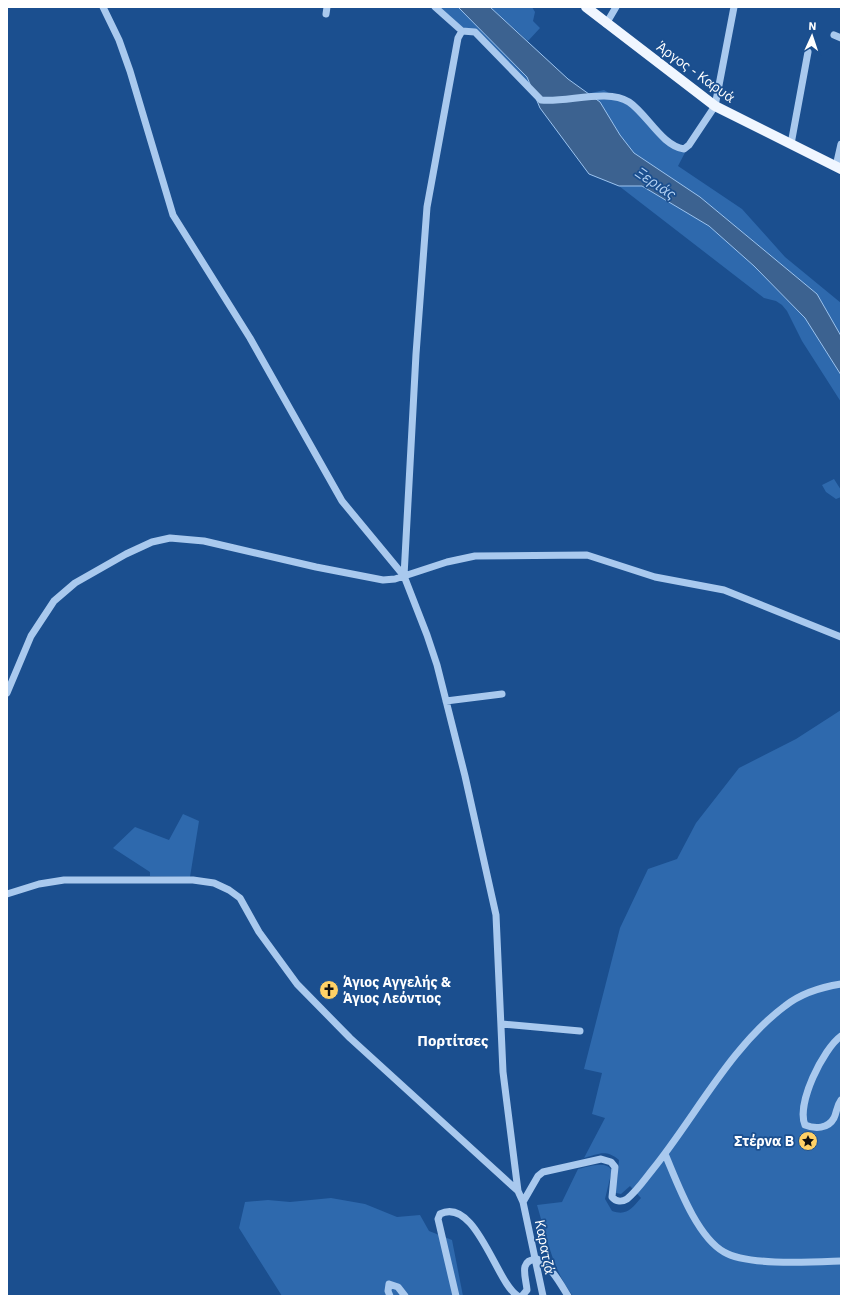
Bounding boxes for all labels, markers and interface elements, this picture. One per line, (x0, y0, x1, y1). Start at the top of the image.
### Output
north arrow (792, 16, 832, 56)
text: N (808, 19, 817, 33)
street label: Άργος - Καρυά (653, 37, 739, 107)
water label: Ξεριάς (632, 162, 681, 204)
place label: Άγιος Αγγελής & Άγιος Λεόντιος (343, 973, 452, 1007)
church icon: Άγιος Αγγελής & Άγιος Λεόντιος (318, 979, 340, 1001)
district label: Πορτίτσες (417, 1031, 489, 1050)
place icon: Στέρνα Β (797, 1130, 819, 1152)
place label: Στέρνα Β (734, 1132, 794, 1150)
street label: Καρατζά (531, 1218, 559, 1276)

